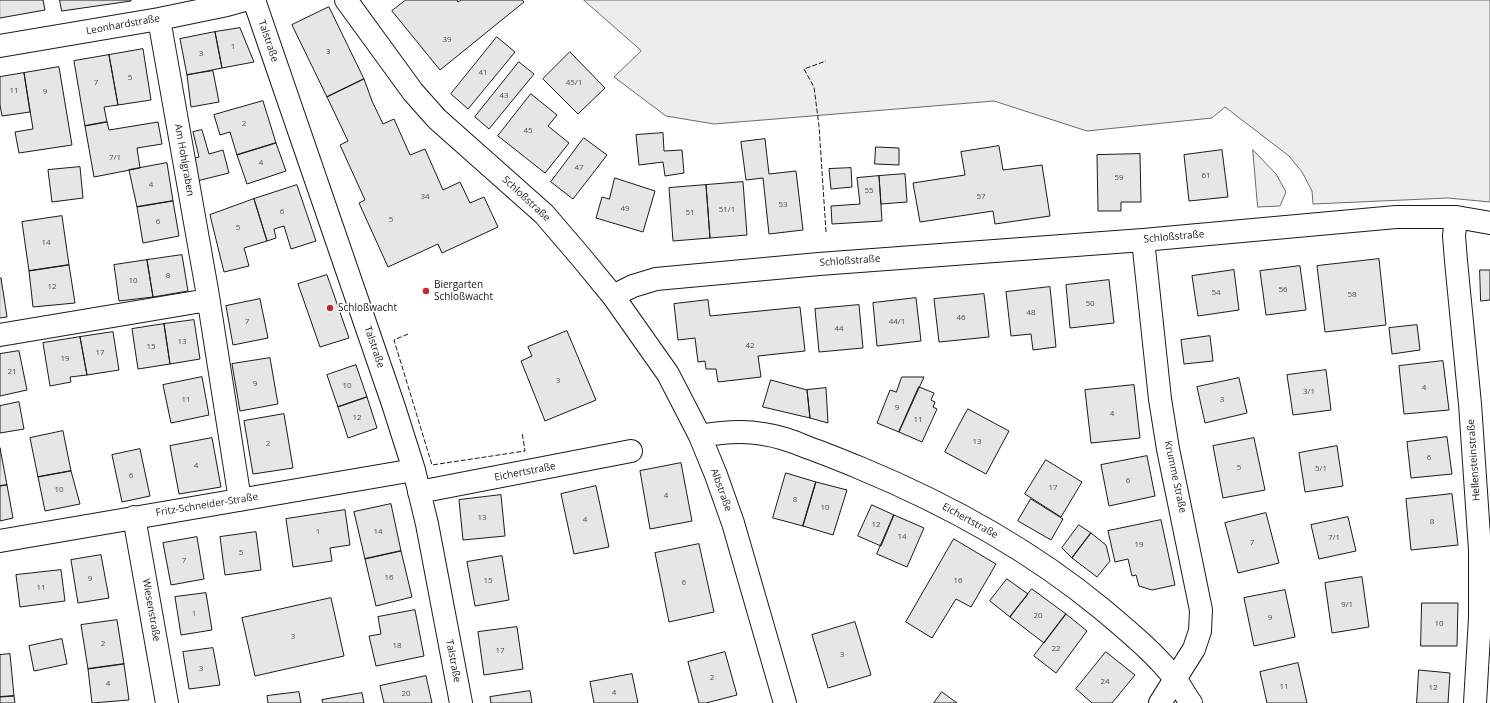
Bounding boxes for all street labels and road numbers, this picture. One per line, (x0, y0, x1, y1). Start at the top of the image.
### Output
street label: Leonhardstraße (85, 13, 161, 37)
street label: Talstraße (255, 19, 281, 63)
street label: Am Hohlgraben (172, 123, 196, 197)
street label: Schloßstraße (500, 174, 552, 224)
street label: Schloßstraße (1143, 228, 1205, 246)
street label: Schloßstraße (819, 253, 881, 269)
street label: Talstraße (361, 325, 387, 369)
street label: Hellensteinstraße (1465, 419, 1483, 501)
street label: Krumme Straße (1161, 440, 1189, 514)
street label: Eichertstraße (493, 460, 557, 484)
street label: Albstraße (708, 467, 734, 513)
street label: Fritz-Schneider-Straße (155, 491, 259, 519)
street label: Eichertstraße (940, 501, 1000, 541)
street label: Wiesenstraße (140, 578, 162, 642)
street label: Talstraße (443, 639, 463, 683)

